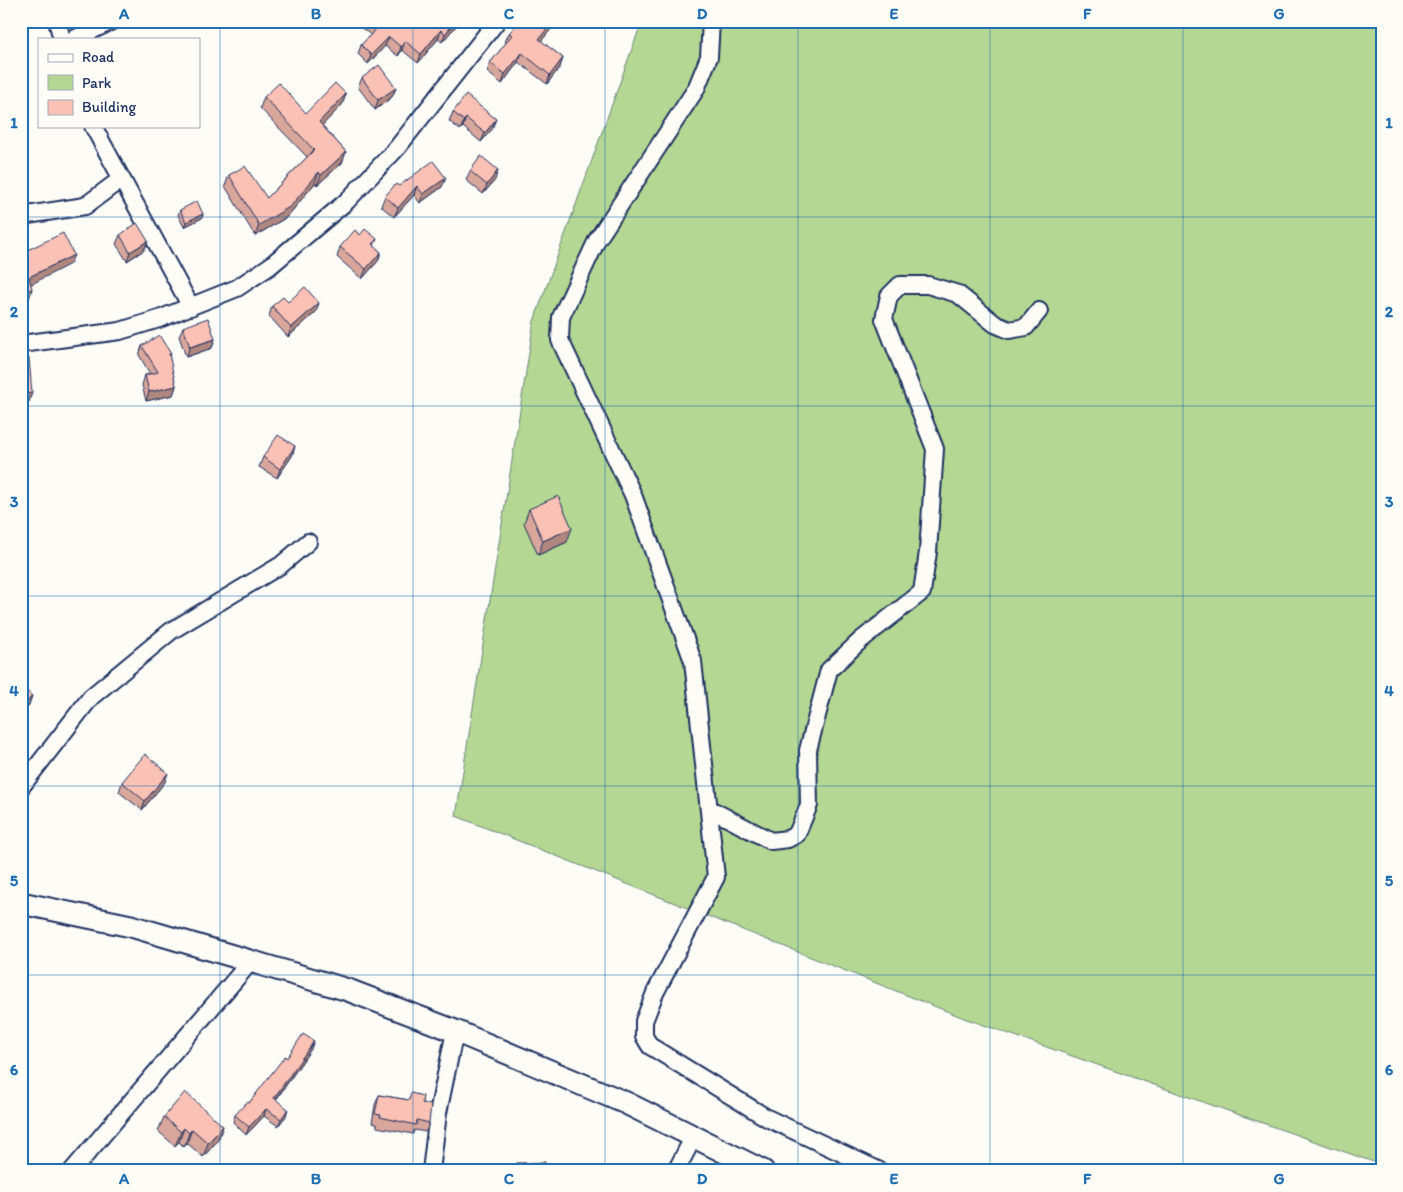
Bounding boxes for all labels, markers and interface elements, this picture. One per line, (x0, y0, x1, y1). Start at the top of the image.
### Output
text: A (118, 4, 130, 23)
text: B (311, 4, 322, 23)
text: C (504, 4, 515, 23)
text: D (697, 4, 708, 23)
text: E (890, 4, 899, 23)
text: F (1083, 4, 1092, 23)
text: G (1273, 4, 1285, 23)
legend (38, 38, 200, 128)
text: Road (82, 48, 115, 66)
text: Park (82, 74, 112, 92)
text: Building (82, 98, 136, 116)
text: 1 (10, 113, 18, 132)
text: 1 (1385, 113, 1393, 132)
text: 2 (10, 302, 19, 321)
text: 2 (1385, 302, 1394, 321)
text: 3 (10, 492, 19, 511)
text: 3 (1385, 492, 1394, 511)
text: 4 (9, 681, 19, 700)
text: 4 (1384, 681, 1394, 700)
text: 5 (10, 871, 19, 890)
text: 5 (1385, 871, 1394, 890)
text: 6 (10, 1060, 19, 1079)
text: 6 (1385, 1060, 1394, 1079)
text: A (118, 1169, 130, 1188)
text: B (311, 1169, 322, 1188)
text: C (504, 1169, 515, 1188)
text: D (697, 1169, 708, 1188)
text: E (890, 1169, 899, 1188)
text: F (1083, 1169, 1092, 1188)
text: G (1273, 1169, 1285, 1188)

